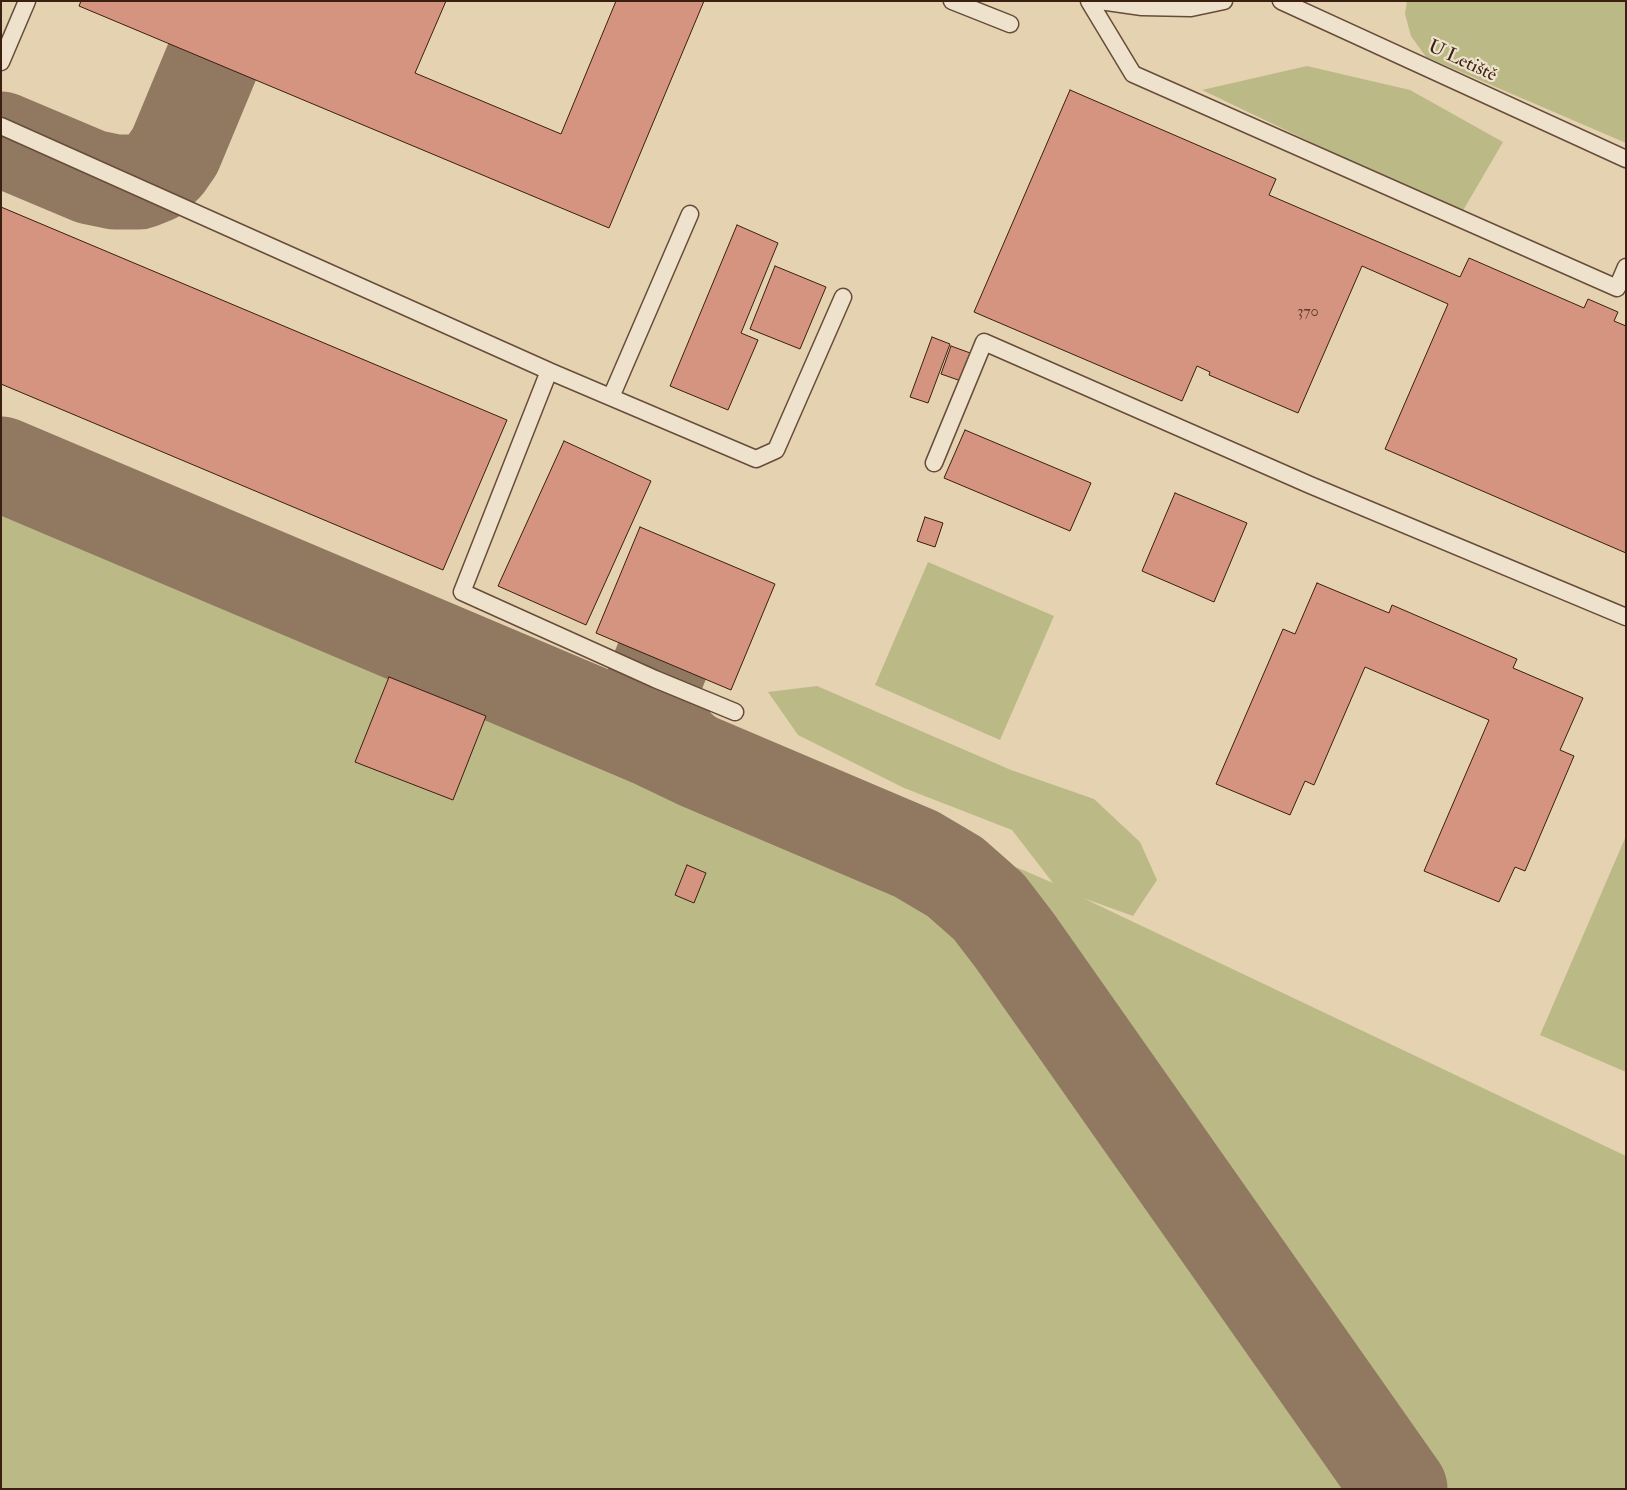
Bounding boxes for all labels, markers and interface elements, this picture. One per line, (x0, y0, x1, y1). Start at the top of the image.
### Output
street label: U Letiště (1424, 36, 1500, 88)
house number: 370 (1297, 303, 1319, 323)

